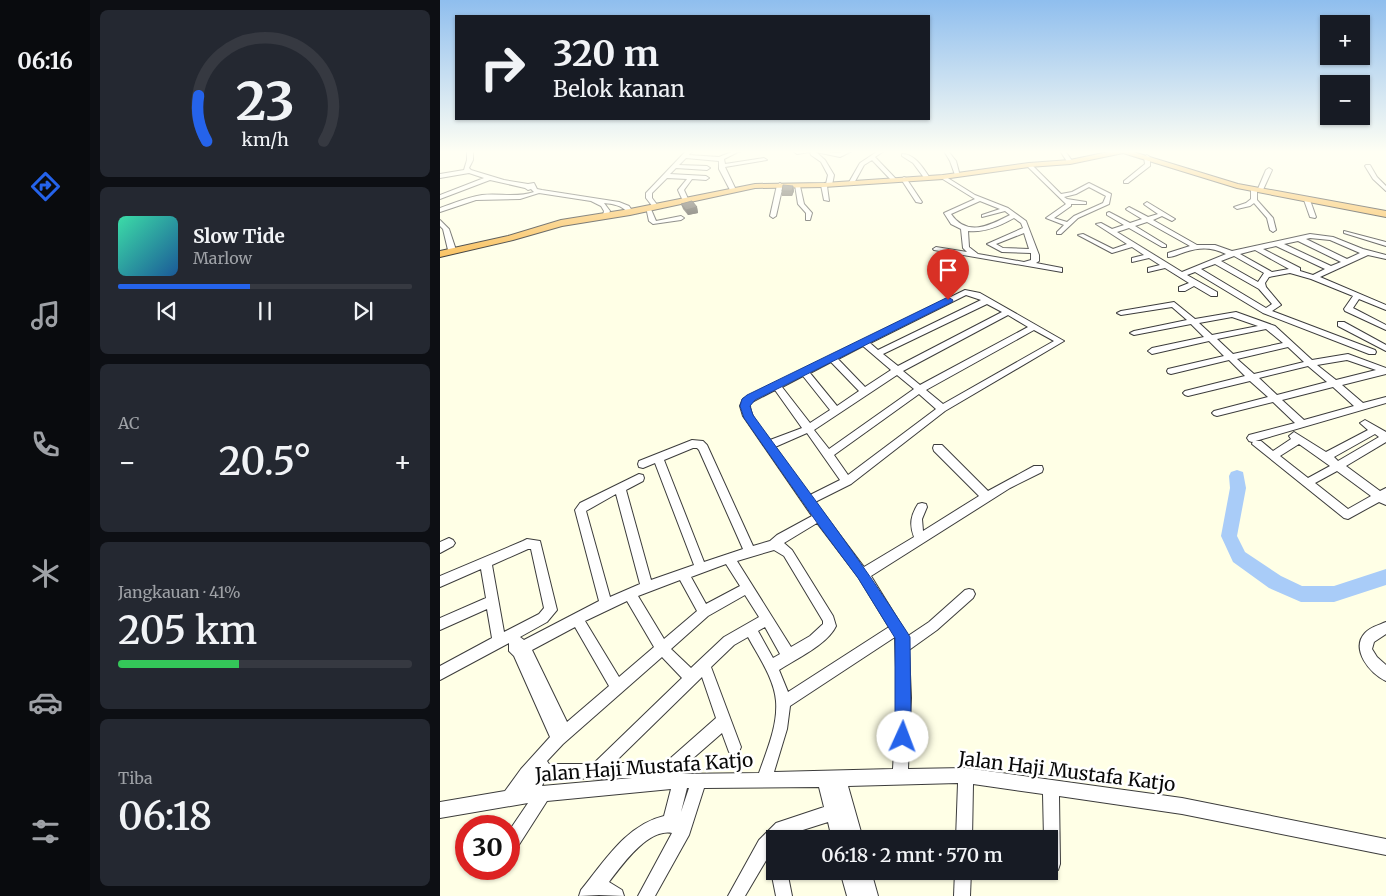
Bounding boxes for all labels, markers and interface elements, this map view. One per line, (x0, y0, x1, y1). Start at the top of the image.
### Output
map controls (1320, 15, 1370, 125)
button: + (1320, 15, 1370, 65)
text: 320 m (553, 32, 659, 76)
icon: right (470, 35, 535, 100)
text: 06:16 (17, 47, 73, 75)
text: 23 (235, 69, 295, 134)
text: Belok kanan (553, 75, 685, 103)
button: − (1320, 75, 1370, 125)
text: km/h (241, 128, 289, 151)
icon: directions (28, 169, 63, 204)
text: Slow Tide (193, 224, 285, 248)
text: Marlow (193, 248, 252, 268)
pin (927, 249, 969, 300)
icon: arrive (934, 256, 962, 284)
icon: previous (153, 297, 181, 325)
icon: pause (251, 297, 279, 325)
icon: next (349, 297, 377, 325)
icon: music (28, 298, 63, 333)
text: AC (118, 413, 140, 433)
icon: phone (28, 427, 63, 462)
text: 20.5° (219, 438, 311, 485)
text: − (118, 444, 137, 480)
text: + (393, 444, 412, 480)
icon: climate (28, 556, 63, 591)
text: Jangkauan · 41% (118, 582, 241, 602)
text: 205 km (118, 607, 257, 654)
icon: car (28, 685, 63, 720)
position arrow (876, 710, 928, 762)
street label: Jalan Haji Mustafa Katjo (956, 746, 1177, 796)
street label: Jalan Haji Mustafa Katjo (533, 747, 754, 787)
text: Tiba (118, 768, 153, 788)
text: 06:18 (118, 793, 212, 840)
icon: filters (28, 814, 63, 849)
speed limit sign: 30 (455, 815, 520, 880)
text: 06:18 · 2 mnt · 570 m (821, 843, 1003, 867)

